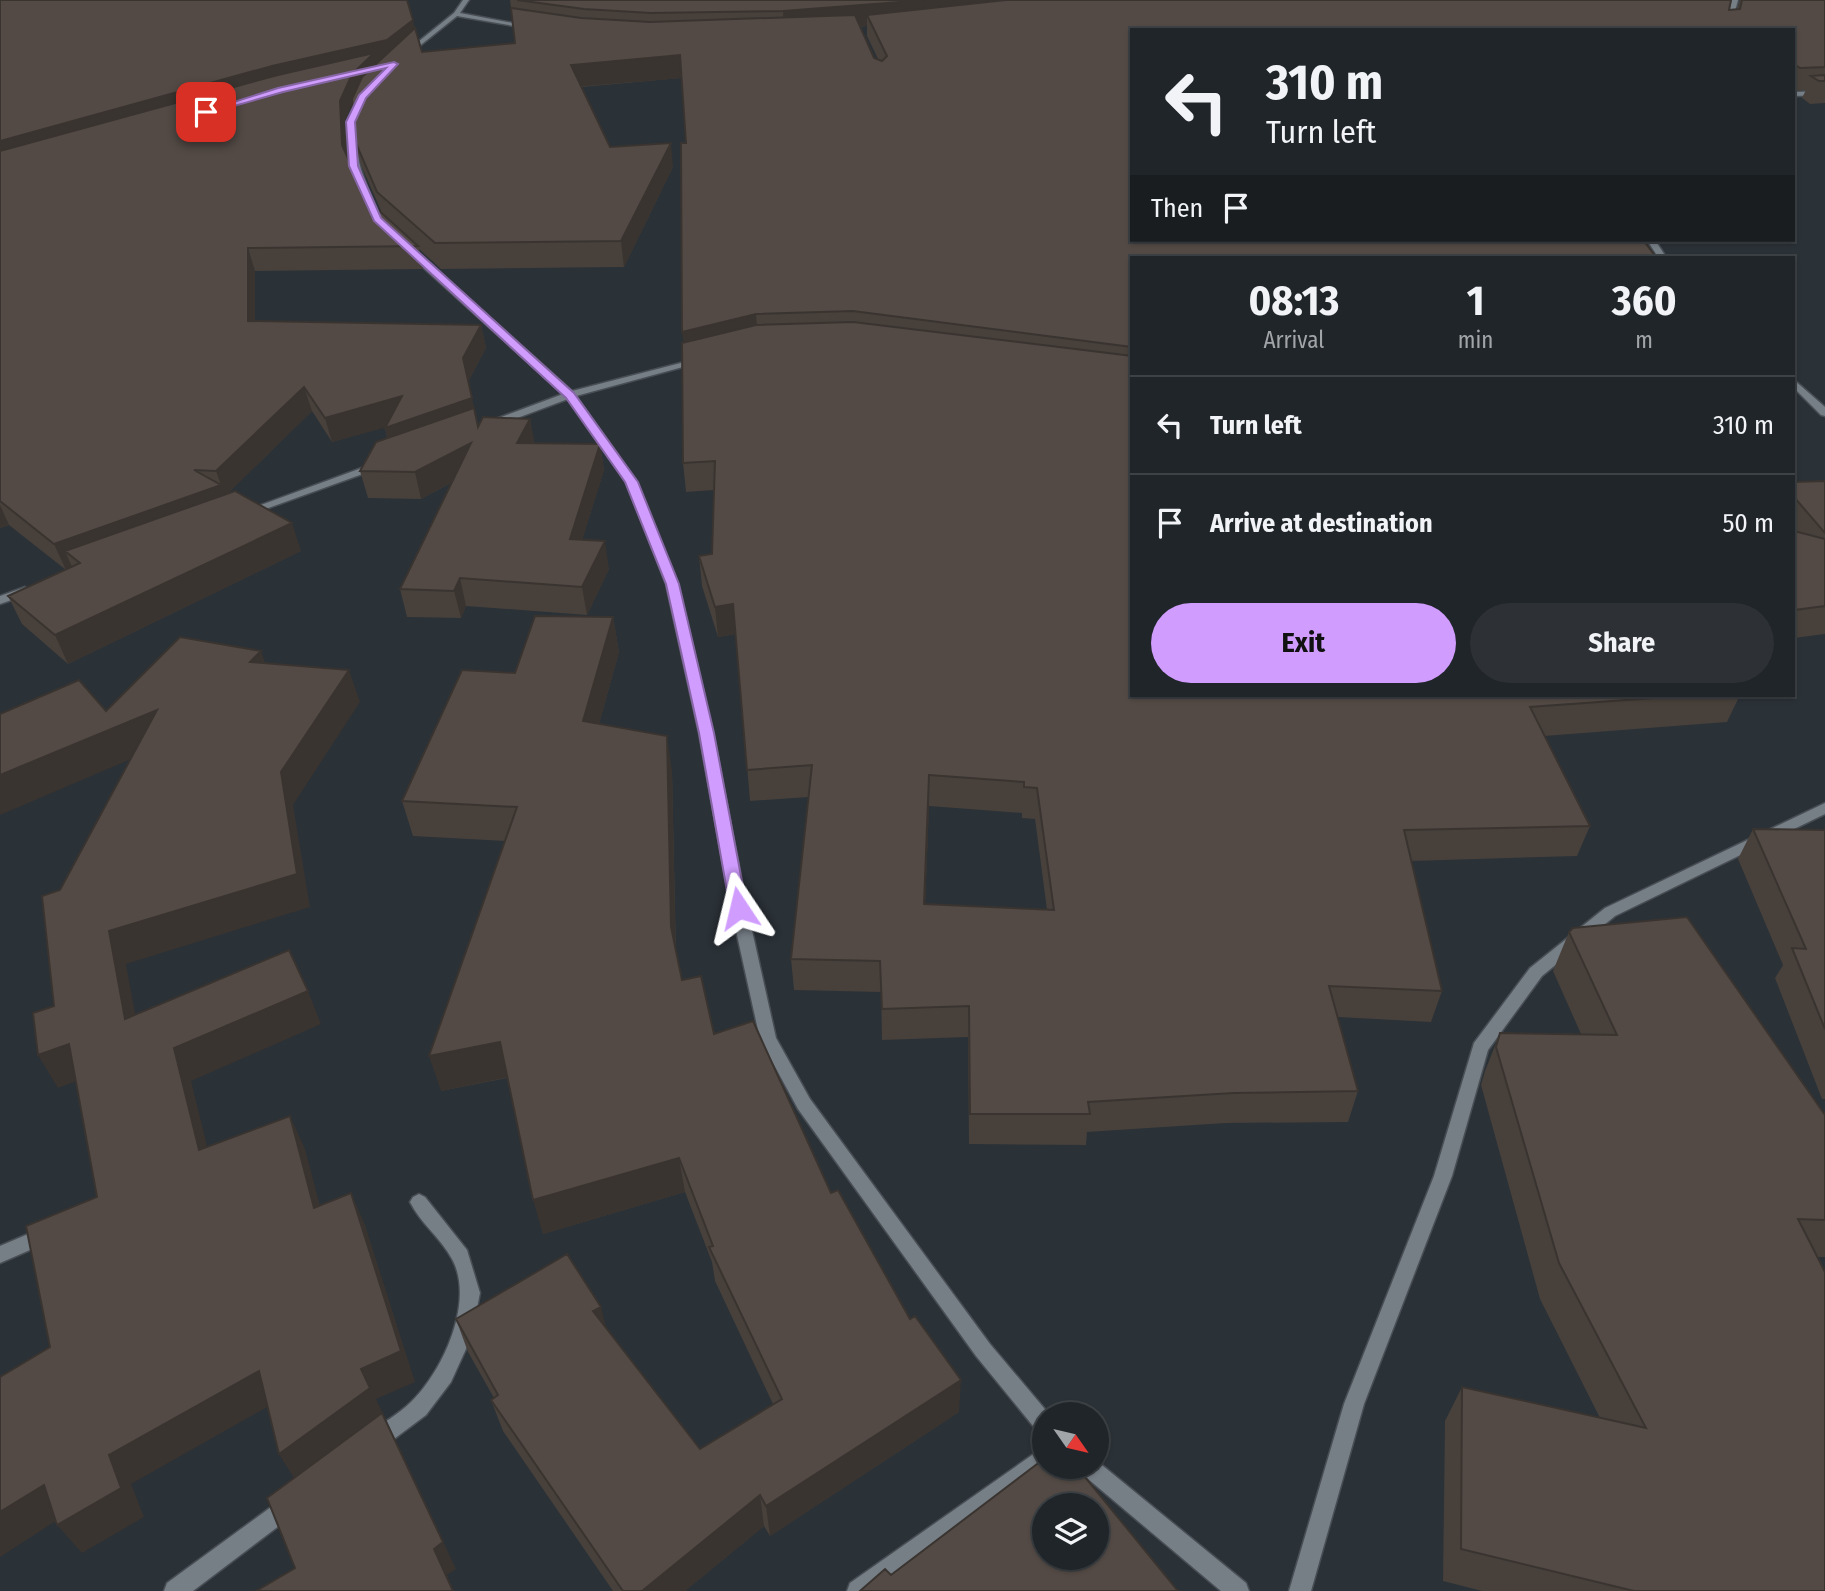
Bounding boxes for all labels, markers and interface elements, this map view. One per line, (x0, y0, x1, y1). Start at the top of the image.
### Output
text: 310 m (1266, 53, 1383, 112)
icon: left (1151, 56, 1242, 147)
pin (176, 82, 236, 142)
icon: arrive (187, 93, 225, 131)
text: Turn left (1266, 113, 1376, 151)
icon: arrive (1217, 189, 1255, 227)
text: Then (1151, 193, 1203, 224)
text: 08:13 (1248, 276, 1339, 326)
text: 1 (1467, 276, 1484, 326)
text: 360 (1612, 276, 1677, 326)
text: Arrival (1263, 326, 1324, 354)
text: min (1458, 326, 1493, 354)
text: m (1635, 326, 1653, 354)
icon: left (1151, 406, 1189, 444)
text: Turn left (1210, 410, 1302, 441)
text: 310 m (1713, 410, 1774, 441)
icon: arrive (1151, 504, 1189, 542)
text: Arrive at destination (1210, 508, 1433, 539)
text: 50 m (1722, 508, 1774, 539)
button: Exit (1151, 603, 1456, 683)
button: Share (1470, 603, 1774, 683)
position arrow (702, 871, 776, 945)
north arrow (1032, 1402, 1110, 1479)
map controls (1032, 1402, 1109, 1570)
button: layers (1032, 1493, 1109, 1570)

